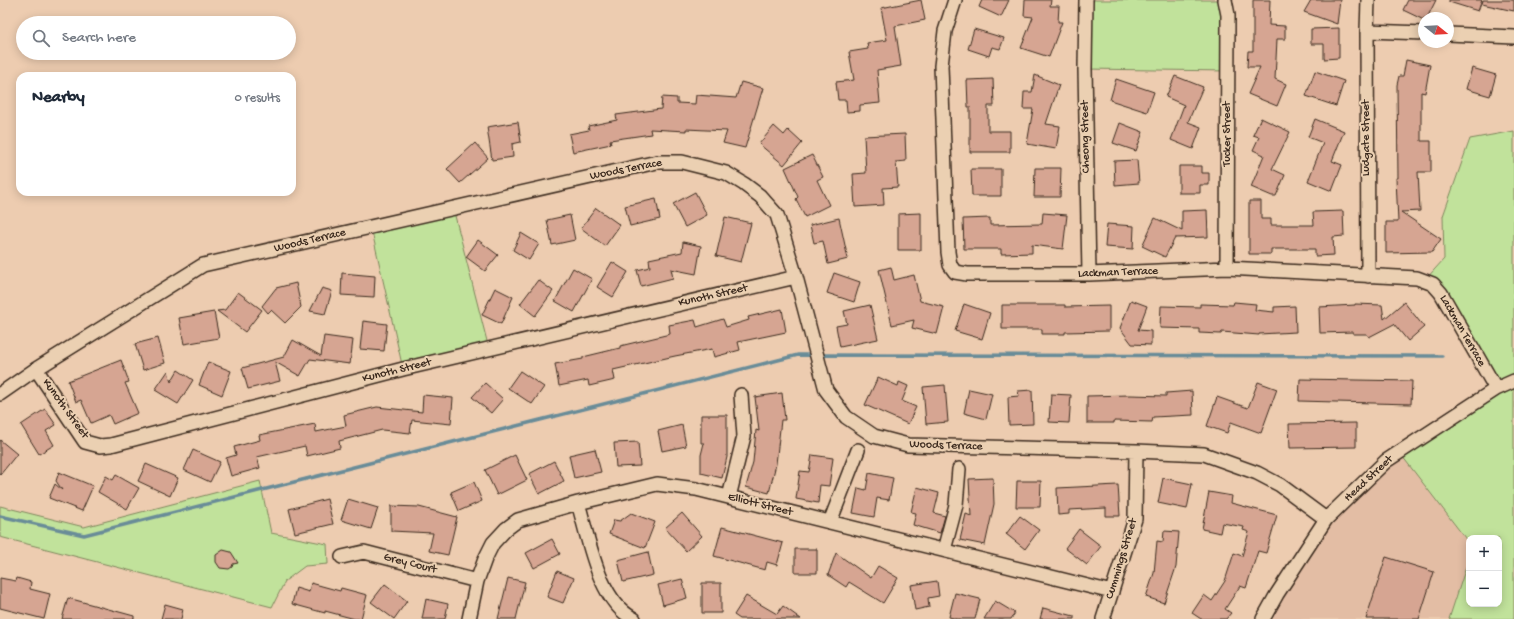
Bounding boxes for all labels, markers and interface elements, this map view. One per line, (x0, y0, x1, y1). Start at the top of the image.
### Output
north arrow (1418, 12, 1454, 48)
search box (16, 16, 296, 60)
icon: search (30, 27, 52, 49)
text: Search here (62, 29, 136, 47)
text: Nearby (32, 88, 85, 108)
text: 0 results (234, 91, 280, 106)
street label: Cheong Street (1078, 99, 1094, 173)
street label: Ludgate Street (1360, 99, 1374, 176)
street label: Tucker Street (1221, 100, 1235, 167)
street label: Woods Terrace (589, 156, 664, 184)
street label: Woods Terrace (273, 226, 348, 256)
street label: Lackman Terrace (1078, 265, 1159, 281)
street label: Kunoth Street (677, 281, 750, 311)
street label: Lackman Terrace (1436, 293, 1489, 370)
street label: Kunoth Street (361, 355, 434, 386)
street label: Kunoth Street (39, 376, 92, 442)
street label: Woods Terrace (909, 438, 984, 454)
street label: Head Street (1342, 452, 1397, 505)
street label: Elliott Street (726, 490, 795, 520)
street label: Cummings Street (1103, 516, 1141, 601)
map controls (1466, 535, 1502, 607)
button: + (1466, 535, 1502, 571)
street label: Grey Court (382, 551, 439, 578)
button: − (1466, 571, 1502, 607)

